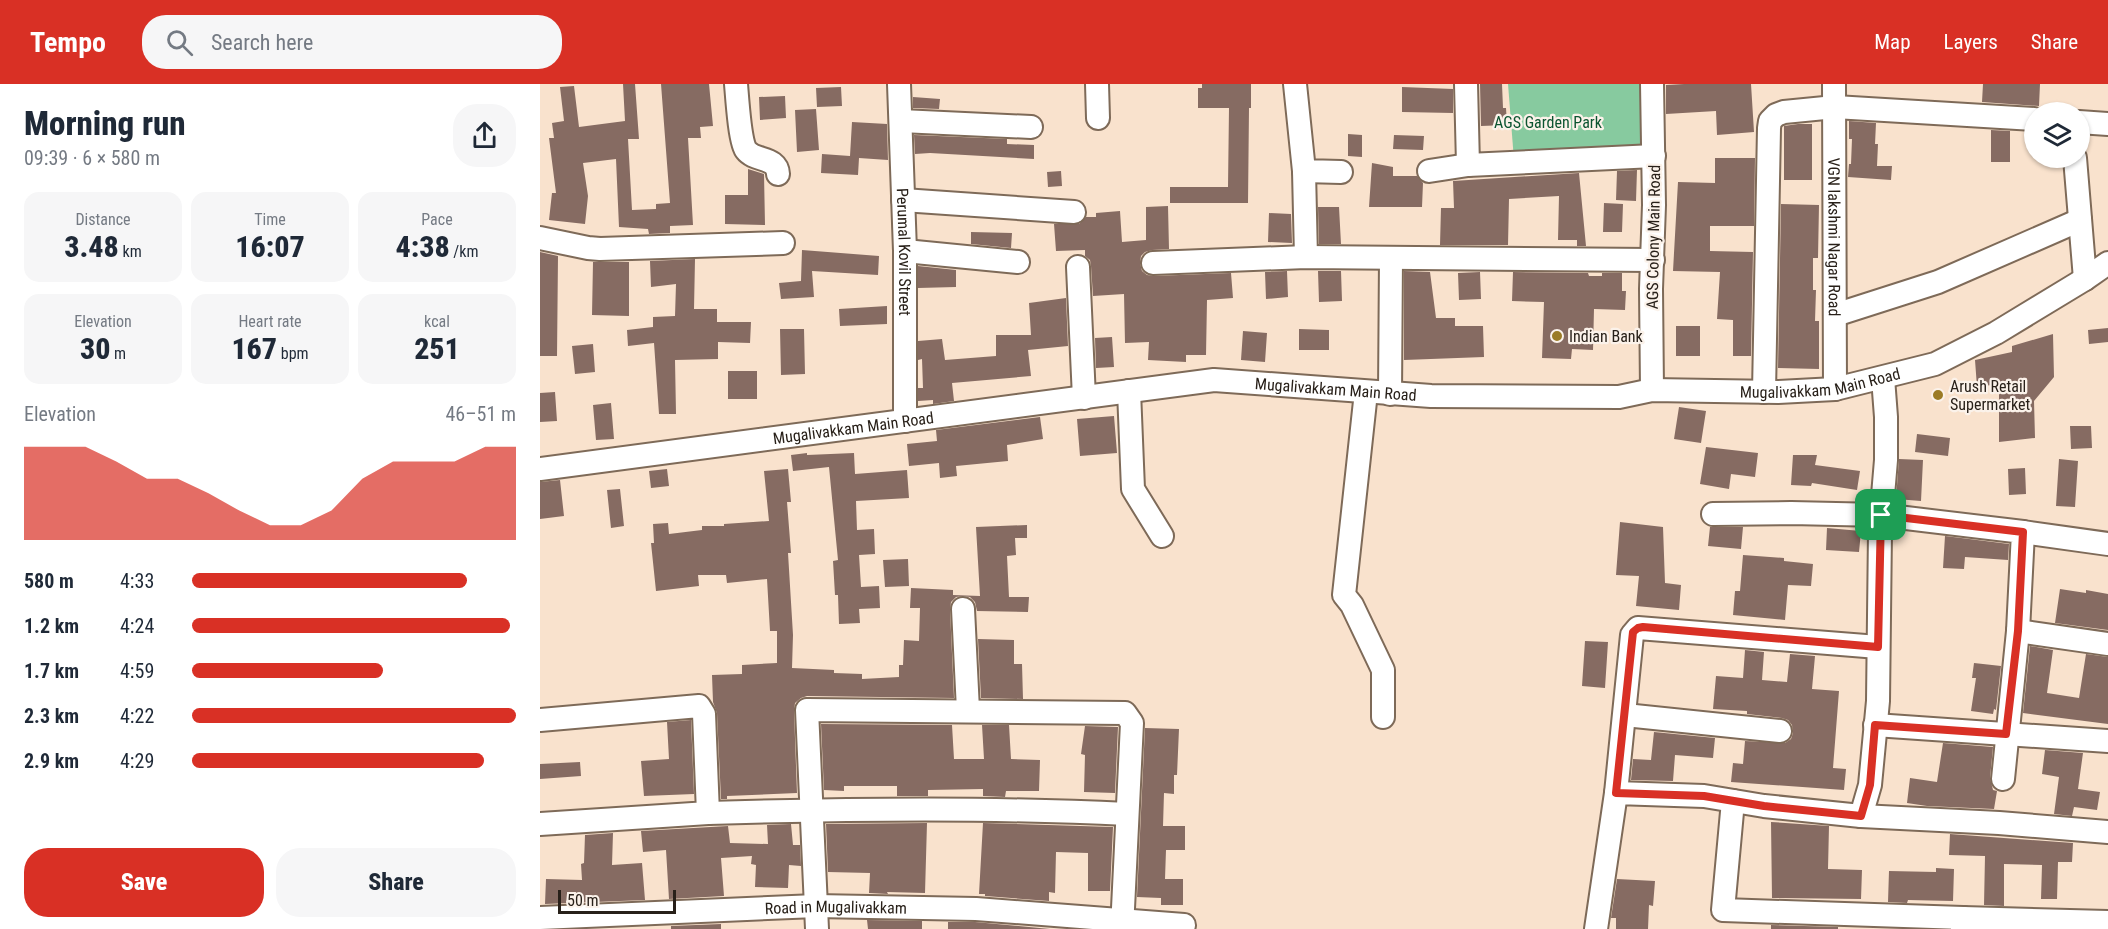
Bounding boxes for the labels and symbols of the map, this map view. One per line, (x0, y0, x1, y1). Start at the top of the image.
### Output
park label: AGS Garden Park (1494, 113, 1603, 132)
street label: VGN lakshmi Nagar Road (1824, 158, 1844, 316)
street label: AGS Colony Main Road (1643, 165, 1664, 309)
street label: Perumal Kovil Street (893, 188, 914, 316)
place label: Indian Bank (1569, 327, 1644, 346)
marker: Indian Bank (1550, 329, 1564, 343)
street label: Mugalivakkam Main Road (1740, 364, 1902, 402)
street label: Mugalivakkam Main Road (1254, 374, 1417, 405)
place label: Arush Retail Supermarket (1950, 377, 2030, 414)
marker: Arush Retail Supermarket (1931, 388, 1945, 402)
street label: Mugalivakkam Main Road (772, 408, 935, 448)
pin (1855, 489, 1906, 540)
scale bar (558, 887, 676, 914)
street label: Road in Mugalivakkam (764, 897, 907, 918)

